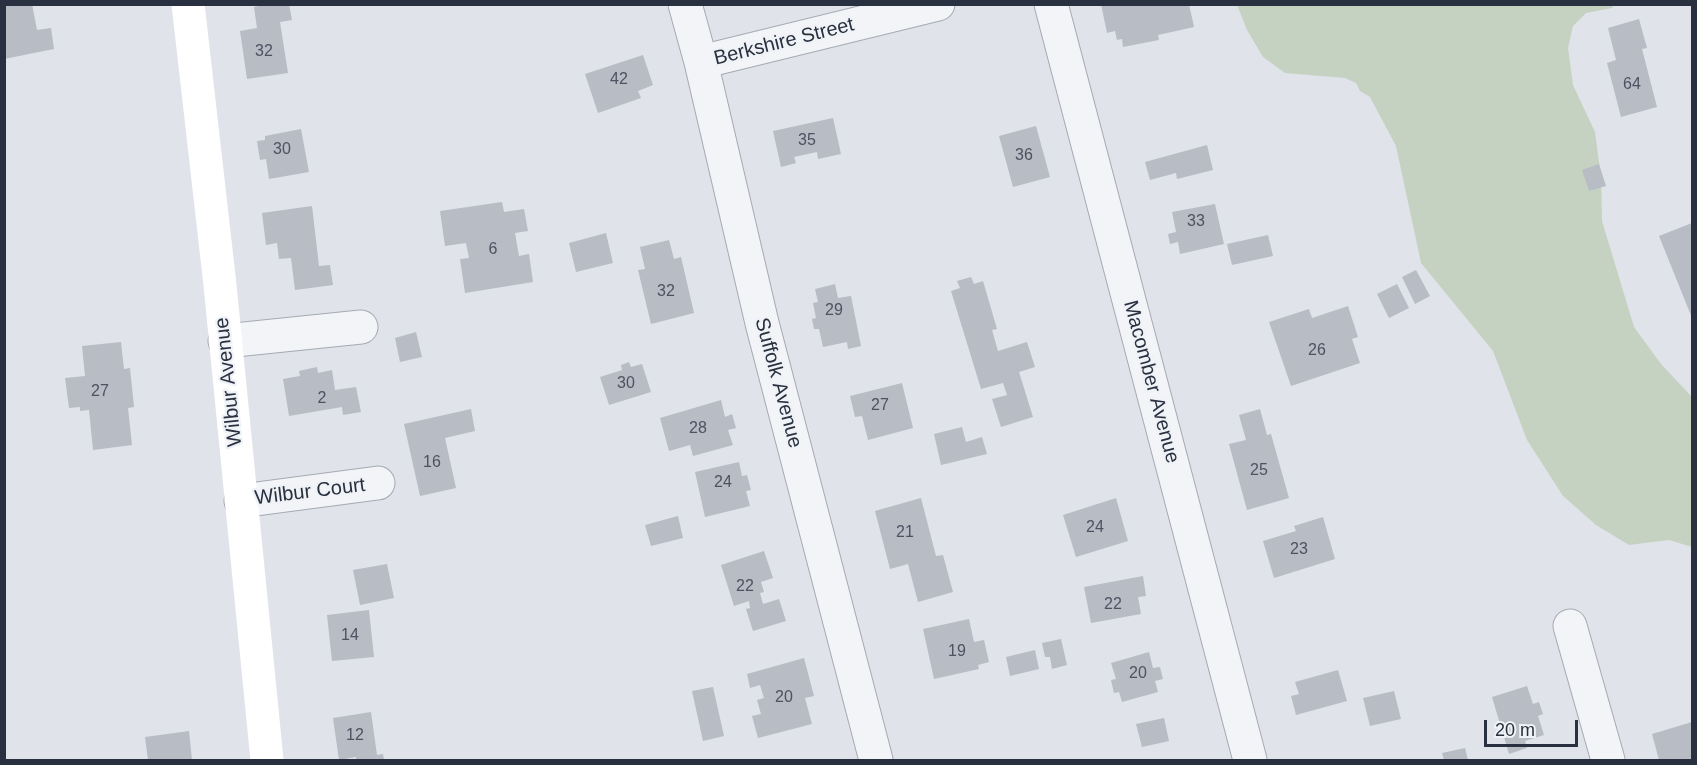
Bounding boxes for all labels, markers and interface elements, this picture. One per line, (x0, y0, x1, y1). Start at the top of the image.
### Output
street label: Berkshire Street (712, 13, 856, 71)
house number: 32 (255, 42, 273, 62)
house number: 42 (610, 70, 628, 90)
house number: 64 (1623, 75, 1641, 95)
house number: 35 (798, 131, 816, 151)
house number: 30 (273, 140, 291, 160)
house number: 36 (1015, 146, 1033, 166)
house number: 33 (1187, 212, 1205, 232)
house number: 6 (489, 240, 497, 260)
house number: 32 (657, 282, 675, 302)
street label: Macomber Avenue (1118, 298, 1184, 466)
house number: 29 (825, 301, 843, 321)
street label: Suffolk Avenue (749, 315, 807, 451)
street label: Wilbur Avenue (210, 316, 248, 448)
house number: 26 (1308, 341, 1326, 361)
house number: 30 (617, 374, 635, 394)
house number: 27 (91, 382, 109, 402)
house number: 2 (318, 389, 326, 409)
house number: 27 (871, 396, 889, 416)
house number: 28 (689, 419, 707, 439)
house number: 16 (423, 453, 441, 473)
house number: 25 (1250, 461, 1268, 481)
street label: Wilbur Court (253, 473, 367, 511)
house number: 24 (714, 473, 732, 493)
house number: 24 (1086, 518, 1104, 538)
house number: 21 (896, 523, 914, 543)
house number: 23 (1290, 540, 1308, 560)
house number: 22 (736, 577, 754, 597)
house number: 22 (1104, 595, 1122, 615)
house number: 14 (341, 626, 359, 646)
house number: 19 (948, 642, 966, 662)
house number: 20 (1129, 664, 1147, 684)
house number: 20 (775, 688, 793, 708)
scale bar (1487, 708, 1582, 746)
text: 20 m (1495, 720, 1535, 740)
house number: 12 (346, 726, 364, 746)

